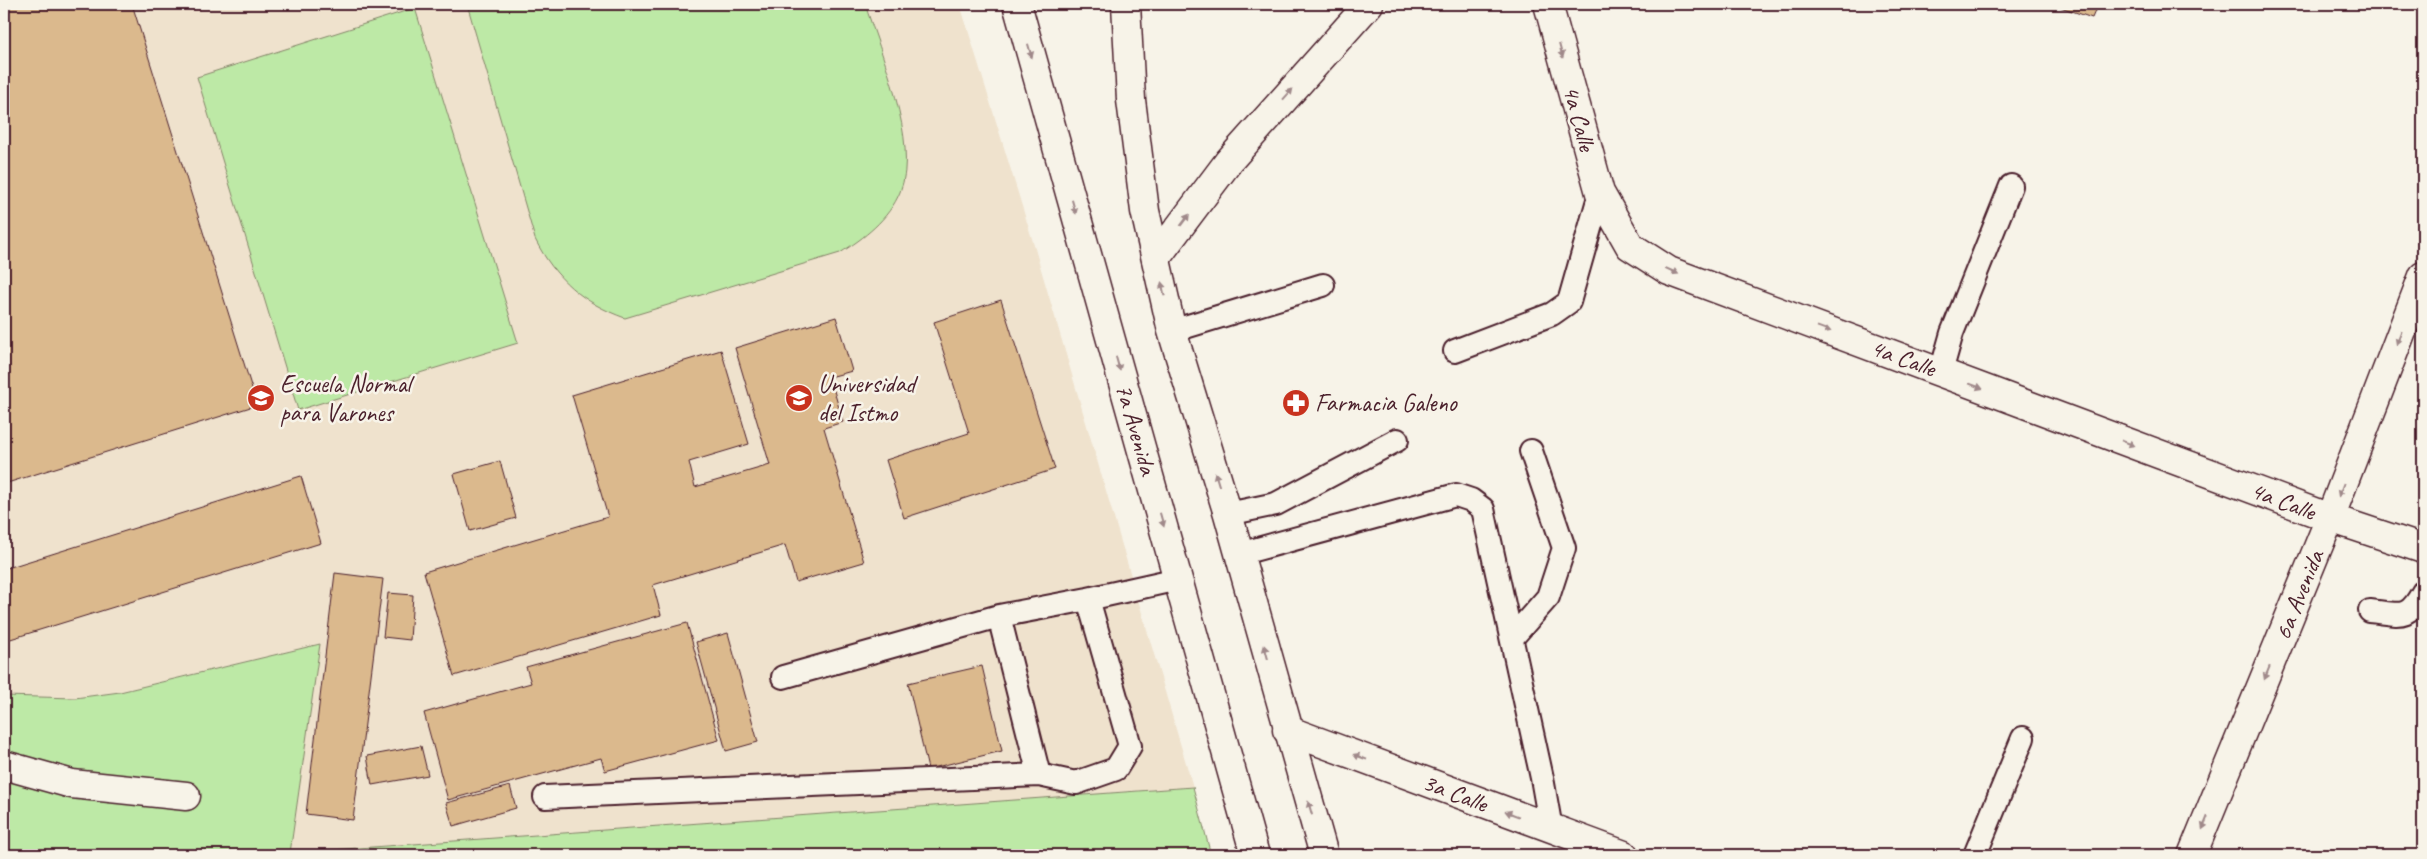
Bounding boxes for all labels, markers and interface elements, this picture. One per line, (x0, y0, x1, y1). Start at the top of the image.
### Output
one-way arrow (1026, 43, 1034, 58)
one-way arrow (1557, 43, 1565, 58)
street label: 4a Calle (1555, 82, 1604, 156)
one-way arrow (1283, 88, 1294, 101)
one-way arrow (1070, 200, 1078, 215)
one-way arrow (1180, 213, 1190, 226)
one-way arrow (1665, 268, 1679, 276)
one-way arrow (1159, 282, 1167, 297)
one-way arrow (1817, 325, 1832, 333)
one-way arrow (2395, 331, 2403, 345)
street label: 4a Calle (1866, 332, 1942, 385)
one-way arrow (1114, 356, 1122, 371)
place label: Escuela Normal para Varones (280, 368, 416, 429)
place label: Universidad del Istmo (818, 368, 918, 429)
street label: 7a Avenida (1108, 380, 1165, 480)
one-way arrow (1969, 382, 1983, 390)
school or university icon: Escuela Normal para Varones (246, 383, 276, 413)
school or university icon: Universidad del Istmo (784, 383, 814, 413)
place label: Farmacia Galeno (1315, 387, 1458, 419)
pharmacy icon: Farmacia Galeno (1281, 388, 1311, 418)
one-way arrow (2121, 439, 2136, 447)
one-way arrow (1213, 471, 1221, 486)
street label: 4a Calle (2246, 474, 2322, 529)
one-way arrow (2337, 483, 2345, 498)
one-way arrow (1158, 513, 1166, 528)
street label: 6a Avenida (2267, 544, 2332, 644)
one-way arrow (1262, 645, 1270, 660)
one-way arrow (2263, 666, 2271, 681)
one-way arrow (1352, 753, 1367, 761)
street label: 3a Calle (1418, 766, 1494, 821)
one-way arrow (1306, 801, 1314, 816)
one-way arrow (1504, 810, 1519, 818)
one-way arrow (2201, 816, 2209, 830)

